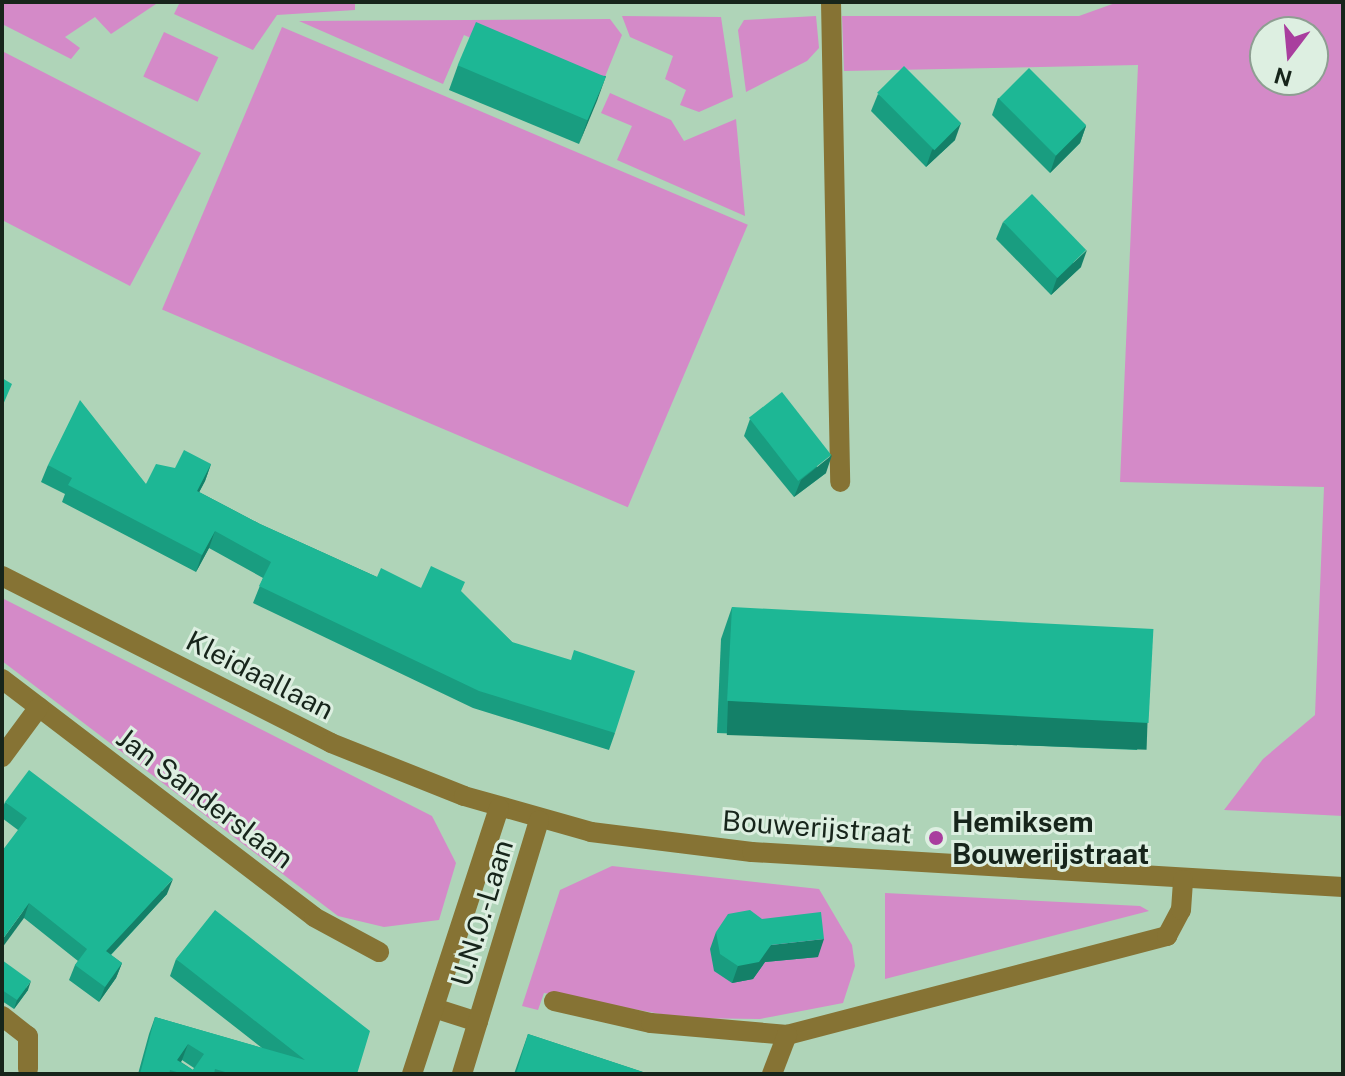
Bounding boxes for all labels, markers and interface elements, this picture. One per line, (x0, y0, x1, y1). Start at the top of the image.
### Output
north arrow (1249, 16, 1329, 96)
text: N (1271, 62, 1295, 92)
street label: Kleidaallaan (181, 624, 339, 726)
street label: Jan Sanderslaan (110, 721, 300, 875)
street label: Bouwerijstraat (721, 804, 913, 850)
place label: Hemiksem Bouwerijstraat (952, 805, 1149, 871)
marker: Hemiksem Bouwerijstraat (927, 829, 945, 847)
street label: U.N.O.-Laan (444, 836, 520, 990)

